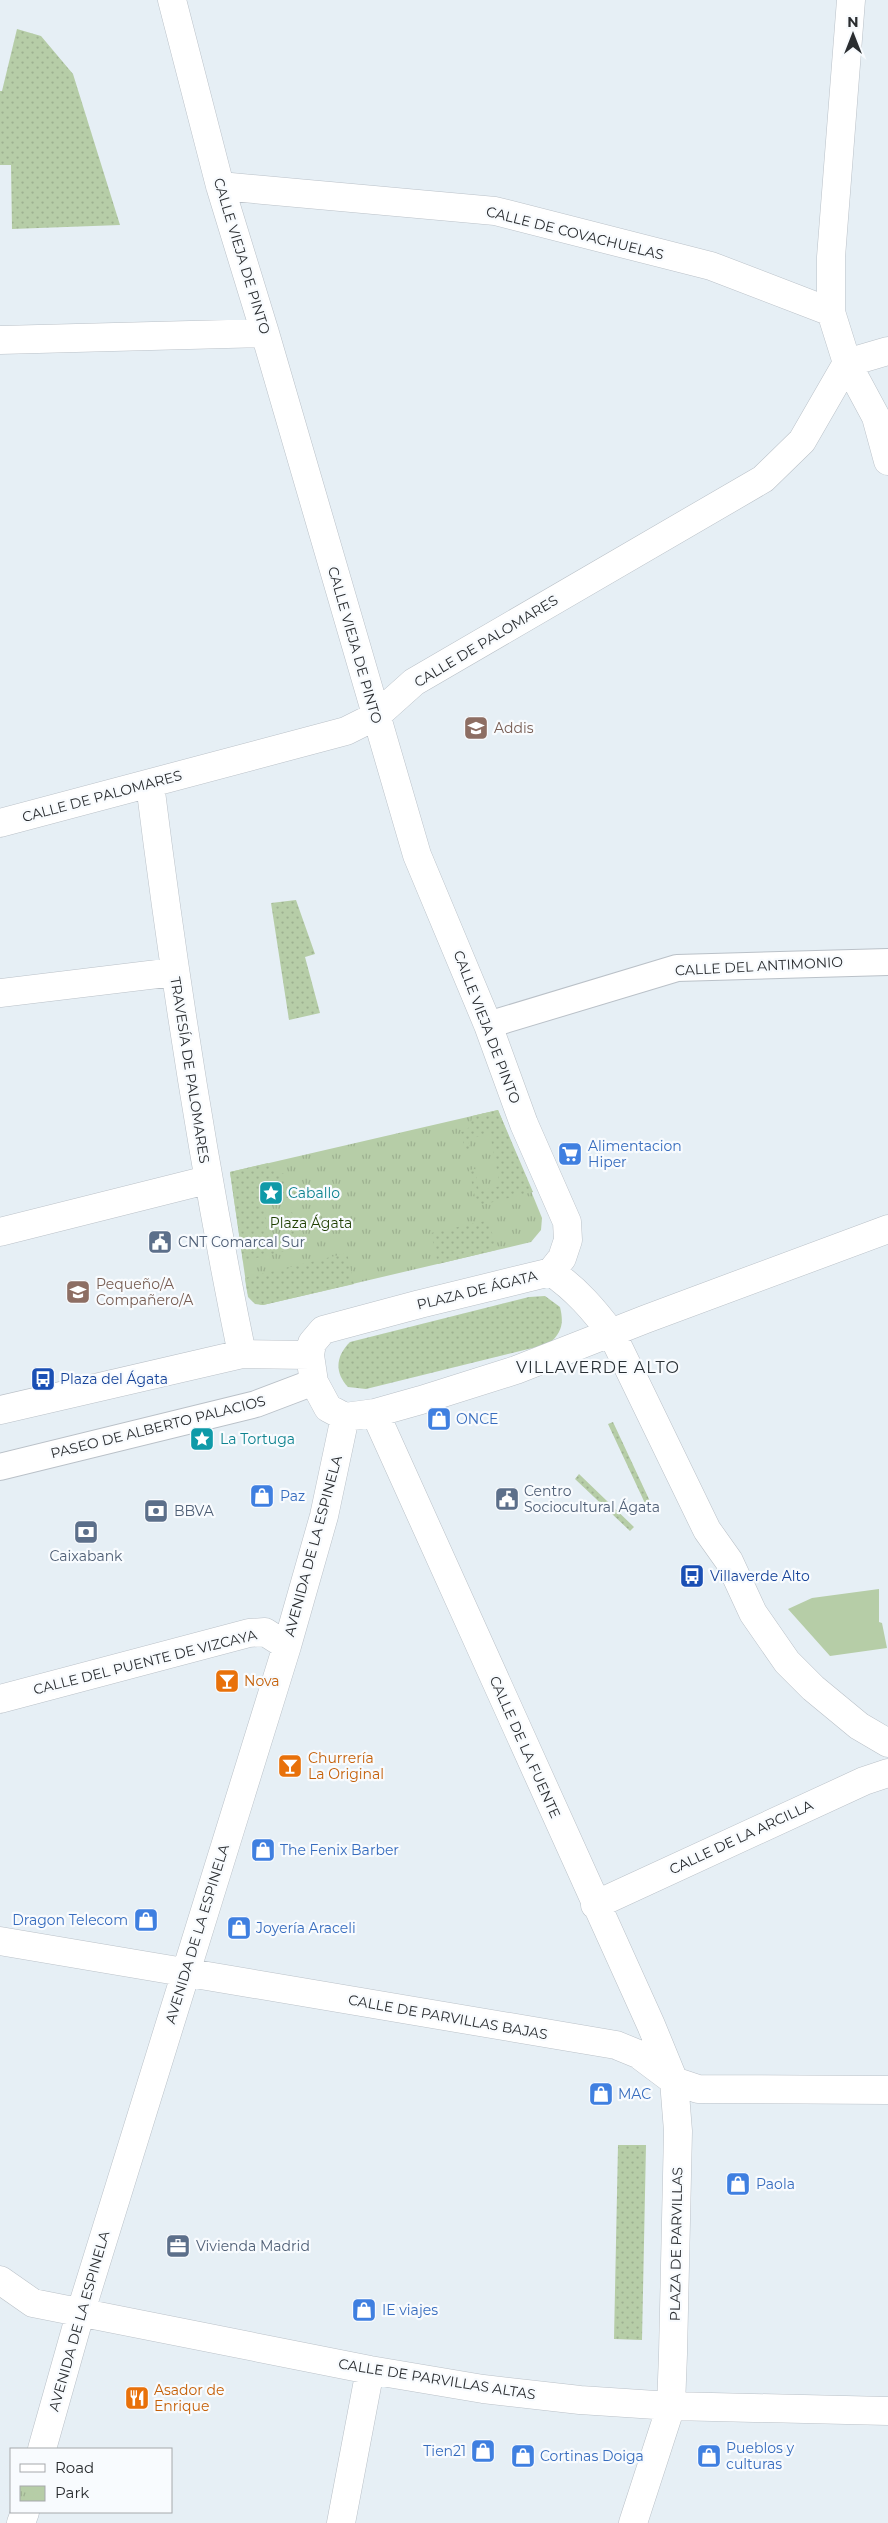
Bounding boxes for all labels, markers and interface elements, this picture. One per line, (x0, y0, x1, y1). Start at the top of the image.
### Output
north arrow (828, 10, 878, 60)
text: N (847, 13, 859, 31)
street label: CALLE VIEJA DE PINTO (210, 176, 274, 337)
street label: CALLE DE COVACHUELAS (484, 202, 666, 264)
street label: CALLE VIEJA DE PINTO (324, 564, 386, 726)
street label: CALLE DE PALOMARES (411, 591, 561, 691)
school or university icon: Addis (463, 715, 489, 741)
place label: Addis (494, 719, 534, 737)
street label: CALLE DE PALOMARES (20, 766, 184, 826)
street label: CALLE VIEJA DE PINTO (449, 948, 525, 1106)
street label: CALLE DEL ANTIMONIO (675, 953, 844, 979)
street label: TRAVESÍA DE PALOMARES (166, 975, 214, 1165)
place label: Alimentacion Hiper (588, 1137, 682, 1171)
supermarket icon: Alimentacion Hiper (557, 1141, 583, 1167)
place icon: Caballo (258, 1180, 284, 1206)
place label: Caballo (288, 1184, 340, 1202)
park label: Plaza Ágata (270, 1214, 352, 1232)
public building icon: CNT Comarcal Sur (147, 1229, 173, 1255)
place label: CNT Comarcal Sur (178, 1233, 306, 1251)
street label: PLAZA DE ÁGATA (415, 1266, 540, 1314)
place label: Pequeño/A Compañero/A (96, 1275, 194, 1309)
school or university icon: Pequeño/A Compañero/A (65, 1279, 91, 1305)
district label: VILLAVERDE ALTO (516, 1358, 680, 1377)
bus stop icon: Plaza del Ágata (30, 1366, 56, 1392)
place label: Plaza del Ágata (60, 1370, 168, 1388)
street label: PASEO DE ALBERTO PALACIOS (49, 1392, 267, 1462)
shop icon: ONCE (426, 1406, 452, 1432)
place label: ONCE (456, 1410, 498, 1428)
place icon: La Tortuga (189, 1426, 215, 1452)
place label: La Tortuga (220, 1430, 295, 1448)
street label: AVENIDA DE LA ESPINELA (280, 1452, 346, 1639)
place label: Centro Sociocultural Ágata (524, 1482, 660, 1516)
shop icon: Paz (249, 1483, 275, 1509)
public building icon: Centro Sociocultural Ágata (494, 1486, 520, 1512)
place label: Paz (280, 1487, 305, 1505)
bank icon: BBVA (143, 1498, 169, 1524)
place label: BBVA (174, 1502, 215, 1520)
bank icon: Caixabank (73, 1519, 99, 1545)
place label: Caixabank (50, 1547, 123, 1565)
bus stop icon: Villaverde Alto (679, 1563, 705, 1589)
place label: Villaverde Alto (710, 1567, 810, 1585)
street label: CALLE DEL PUENTE DE VIZCAYA (31, 1625, 260, 1699)
bar icon: Nova (214, 1668, 240, 1694)
place label: Nova (244, 1672, 280, 1690)
street label: CALLE DE LA FUENTE (485, 1673, 565, 1821)
place label: Churrería La Original (308, 1749, 384, 1783)
bar icon: Churrería La Original (277, 1753, 303, 1779)
street label: CALLE DE LA ARCILLA (666, 1795, 817, 1878)
shop icon: The Fenix Barber (250, 1837, 276, 1863)
street label: AVENIDA DE LA ESPINELA (161, 1841, 233, 2026)
place label: The Fenix Barber (280, 1841, 399, 1859)
shop icon: Dragon Telecom (133, 1907, 159, 1933)
place label: Dragon Telecom (12, 1911, 128, 1929)
shop icon: Joyería Araceli (226, 1915, 252, 1941)
place label: Joyería Araceli (255, 1919, 356, 1937)
street label: CALLE DE PARVILLAS BAJAS (347, 1991, 549, 2043)
shop icon: MAC (588, 2081, 614, 2107)
place label: MAC (618, 2085, 651, 2103)
street label: PLAZA DE PARVILLAS (666, 2167, 686, 2321)
shop icon: Paola (725, 2171, 751, 2197)
place label: Paola (756, 2175, 795, 2193)
street label: AVENIDA DE LA ESPINELA (45, 2228, 114, 2413)
office icon: Vivienda Madrid (165, 2233, 191, 2259)
place label: Vivienda Madrid (196, 2237, 310, 2255)
shop icon: IE viajes (351, 2297, 377, 2323)
place label: IE viajes (382, 2301, 438, 2319)
street label: CALLE DE PARVILLAS ALTAS (337, 2355, 537, 2403)
place label: Asador de Enrique (154, 2381, 225, 2415)
restaurant icon: Asador de Enrique (124, 2385, 150, 2411)
shop icon: Tien21 (470, 2438, 496, 2464)
place label: Pueblos y culturas (726, 2439, 794, 2473)
place label: Tien21 (423, 2442, 466, 2460)
shop icon: Cortinas Doiga (510, 2443, 536, 2469)
shop icon: Pueblos y culturas (696, 2443, 722, 2469)
place label: Cortinas Doiga (540, 2447, 644, 2465)
legend (10, 2448, 172, 2513)
text: Road (55, 2458, 94, 2477)
text: Park (55, 2483, 89, 2502)

